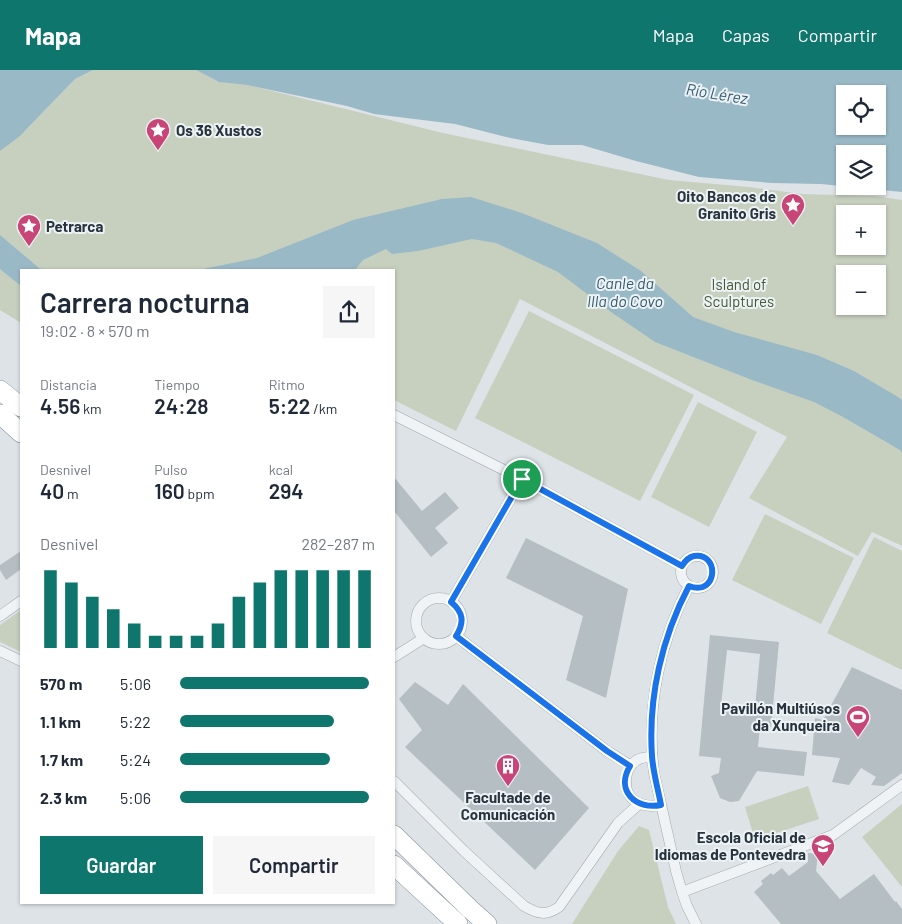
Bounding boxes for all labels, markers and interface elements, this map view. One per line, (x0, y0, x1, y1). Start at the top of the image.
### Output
text: Mapa (25, 21, 81, 50)
text: Mapa (653, 24, 694, 46)
text: Capas (722, 24, 770, 46)
text: Compartir (798, 24, 877, 46)
water label: Río Lérez (685, 79, 750, 107)
map controls (836, 85, 886, 315)
button: locate (836, 85, 886, 135)
place icon: Os 36 Xustos (145, 117, 171, 151)
place label: Os 36 Xustos (176, 121, 262, 139)
button: layers (836, 145, 886, 195)
place label: Oito Bancos de Granito Gris (677, 187, 776, 222)
place icon: Oito Bancos de Granito Gris (780, 192, 806, 226)
button: + (836, 205, 886, 255)
place icon: Petrarca (16, 213, 42, 247)
place label: Petrarca (46, 217, 103, 235)
button: − (836, 265, 886, 315)
water label: Canle da Illa do Covo (587, 273, 663, 310)
park label: Island of Sculptures (704, 275, 774, 310)
text: Carrera nocturna (40, 285, 250, 319)
button: share (323, 286, 375, 338)
text: 19:02 · 8 × 570 m (40, 321, 150, 340)
text: Distancia (40, 376, 97, 393)
text: Tiempo (154, 376, 200, 393)
text: Ritmo (269, 376, 305, 393)
text: 4.56 (40, 393, 80, 418)
text: 24:28 (154, 393, 208, 418)
text: 5:22 (269, 393, 310, 418)
text: km (80, 400, 102, 417)
text: /km (310, 400, 337, 417)
pin (501, 458, 543, 500)
text: Desnivel (40, 461, 91, 478)
text: Pulso (154, 461, 188, 478)
text: kcal (269, 461, 293, 478)
icon: arrive (508, 465, 536, 493)
text: 40 (40, 478, 64, 503)
text: 160 (154, 478, 185, 503)
text: 294 (269, 478, 304, 503)
text: m (64, 485, 79, 502)
text: bpm (185, 485, 215, 502)
text: Desnivel (40, 534, 98, 553)
text: 282–287 m (301, 534, 375, 553)
text: 570 m (40, 674, 82, 693)
text: 5:06 (120, 674, 151, 693)
place label: Pavillón Multiúsos da Xunqueira (721, 699, 840, 734)
sports icon: Pavillón Multiúsos da Xunqueira (845, 704, 871, 738)
text: 1.1 km (40, 712, 81, 731)
text: 5:22 (120, 712, 151, 731)
text: 1.7 km (40, 750, 83, 769)
text: 5:24 (120, 750, 151, 769)
building icon: Facultade de Comunicación (495, 753, 521, 787)
text: 2.3 km (40, 788, 87, 807)
text: 5:06 (120, 788, 151, 807)
place label: Facultade de Comunicación (461, 788, 555, 823)
place label: Escola Oficial de Idiomas de Pontevedra (655, 828, 806, 863)
school or university icon: Escola Oficial de Idiomas de Pontevedra (810, 833, 836, 867)
button: Guardar (40, 836, 203, 894)
button: Compartir (213, 836, 375, 894)

